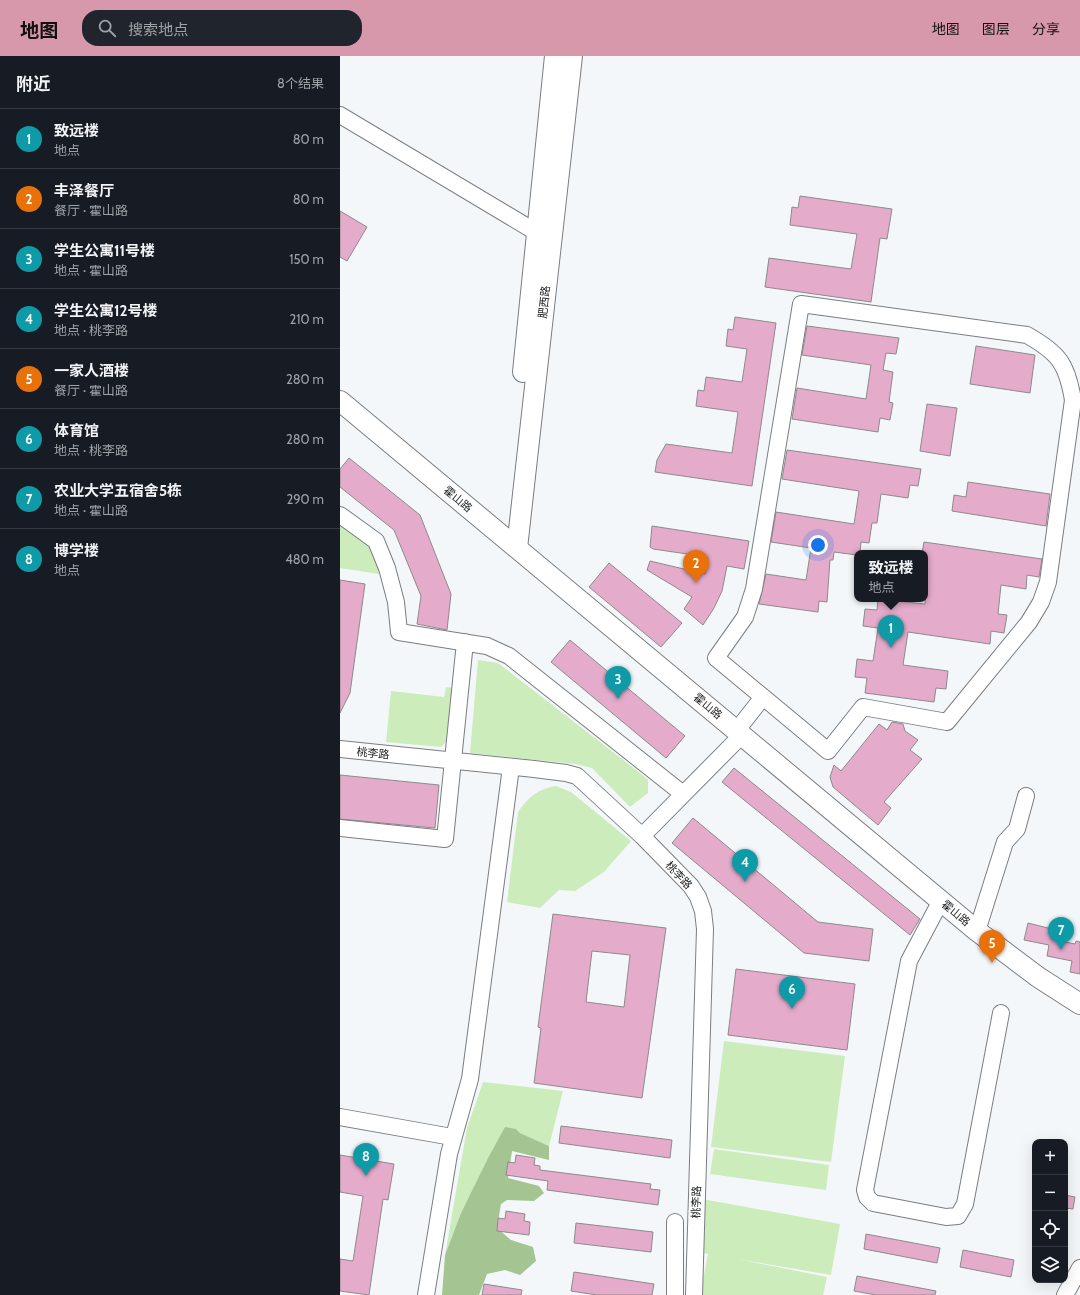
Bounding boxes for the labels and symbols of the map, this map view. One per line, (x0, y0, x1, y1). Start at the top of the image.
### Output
street label: 肥西路 (535, 285, 553, 319)
street label: 霍山路 (441, 483, 475, 515)
your location (808, 535, 828, 555)
pin: 2 (683, 550, 709, 583)
pin: 1 (878, 615, 904, 648)
pin: 3 (605, 666, 631, 699)
street label: 霍山路 (691, 690, 725, 722)
street label: 桃李路 (356, 744, 390, 762)
pin: 4 (732, 849, 758, 882)
street label: 桃李路 (663, 858, 695, 892)
street label: 霍山路 (939, 897, 973, 929)
pin: 7 (1048, 917, 1074, 950)
pin: 5 (979, 930, 1005, 963)
pin: 6 (779, 976, 805, 1009)
pin: 8 (353, 1143, 379, 1176)
street label: 桃李路 (688, 1185, 704, 1219)

